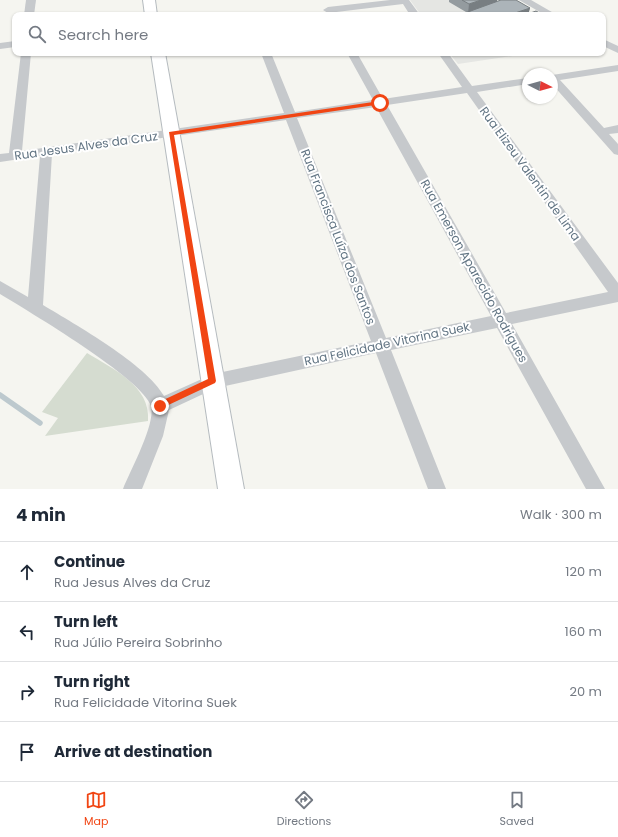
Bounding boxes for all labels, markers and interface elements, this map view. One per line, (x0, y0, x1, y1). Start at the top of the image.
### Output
search box (12, 12, 606, 56)
icon: search (26, 23, 48, 45)
text: Search here (58, 24, 148, 45)
north arrow (522, 68, 558, 104)
route start (371, 94, 389, 112)
street label: Rua Elizeu Valentin de Lima (476, 103, 585, 244)
street label: Rua Jesus Alves da Cruz (13, 127, 159, 164)
street label: Rua Francisca Luíza dos Santos (297, 147, 380, 327)
street label: Rua Emerson Aparecido Rodrigues (417, 176, 532, 365)
street label: Rua Felicidade Vitorina Suek (303, 317, 472, 369)
route end (151, 397, 169, 415)
text: 4 min (16, 503, 66, 527)
text: Walk · 300 m (520, 505, 602, 524)
text: Continue (54, 551, 125, 572)
icon: ahead (16, 561, 38, 583)
text: 120 m (565, 562, 602, 581)
text: Rua Jesus Alves da Cruz (54, 573, 211, 592)
text: Turn left (54, 611, 118, 632)
icon: left (16, 621, 38, 643)
text: 160 m (565, 622, 602, 641)
text: Rua Júlio Pereira Sobrinho (54, 633, 222, 652)
text: Turn right (54, 671, 130, 692)
icon: right (16, 681, 38, 703)
text: 20 m (569, 682, 602, 701)
text: Rua Felicidade Vitorina Suek (54, 693, 237, 712)
icon: arrive (16, 741, 38, 763)
text: Arrive at destination (54, 741, 212, 762)
tab: Map (84, 789, 108, 830)
tab: Directions (277, 789, 331, 830)
tab: Saved (500, 789, 534, 830)

